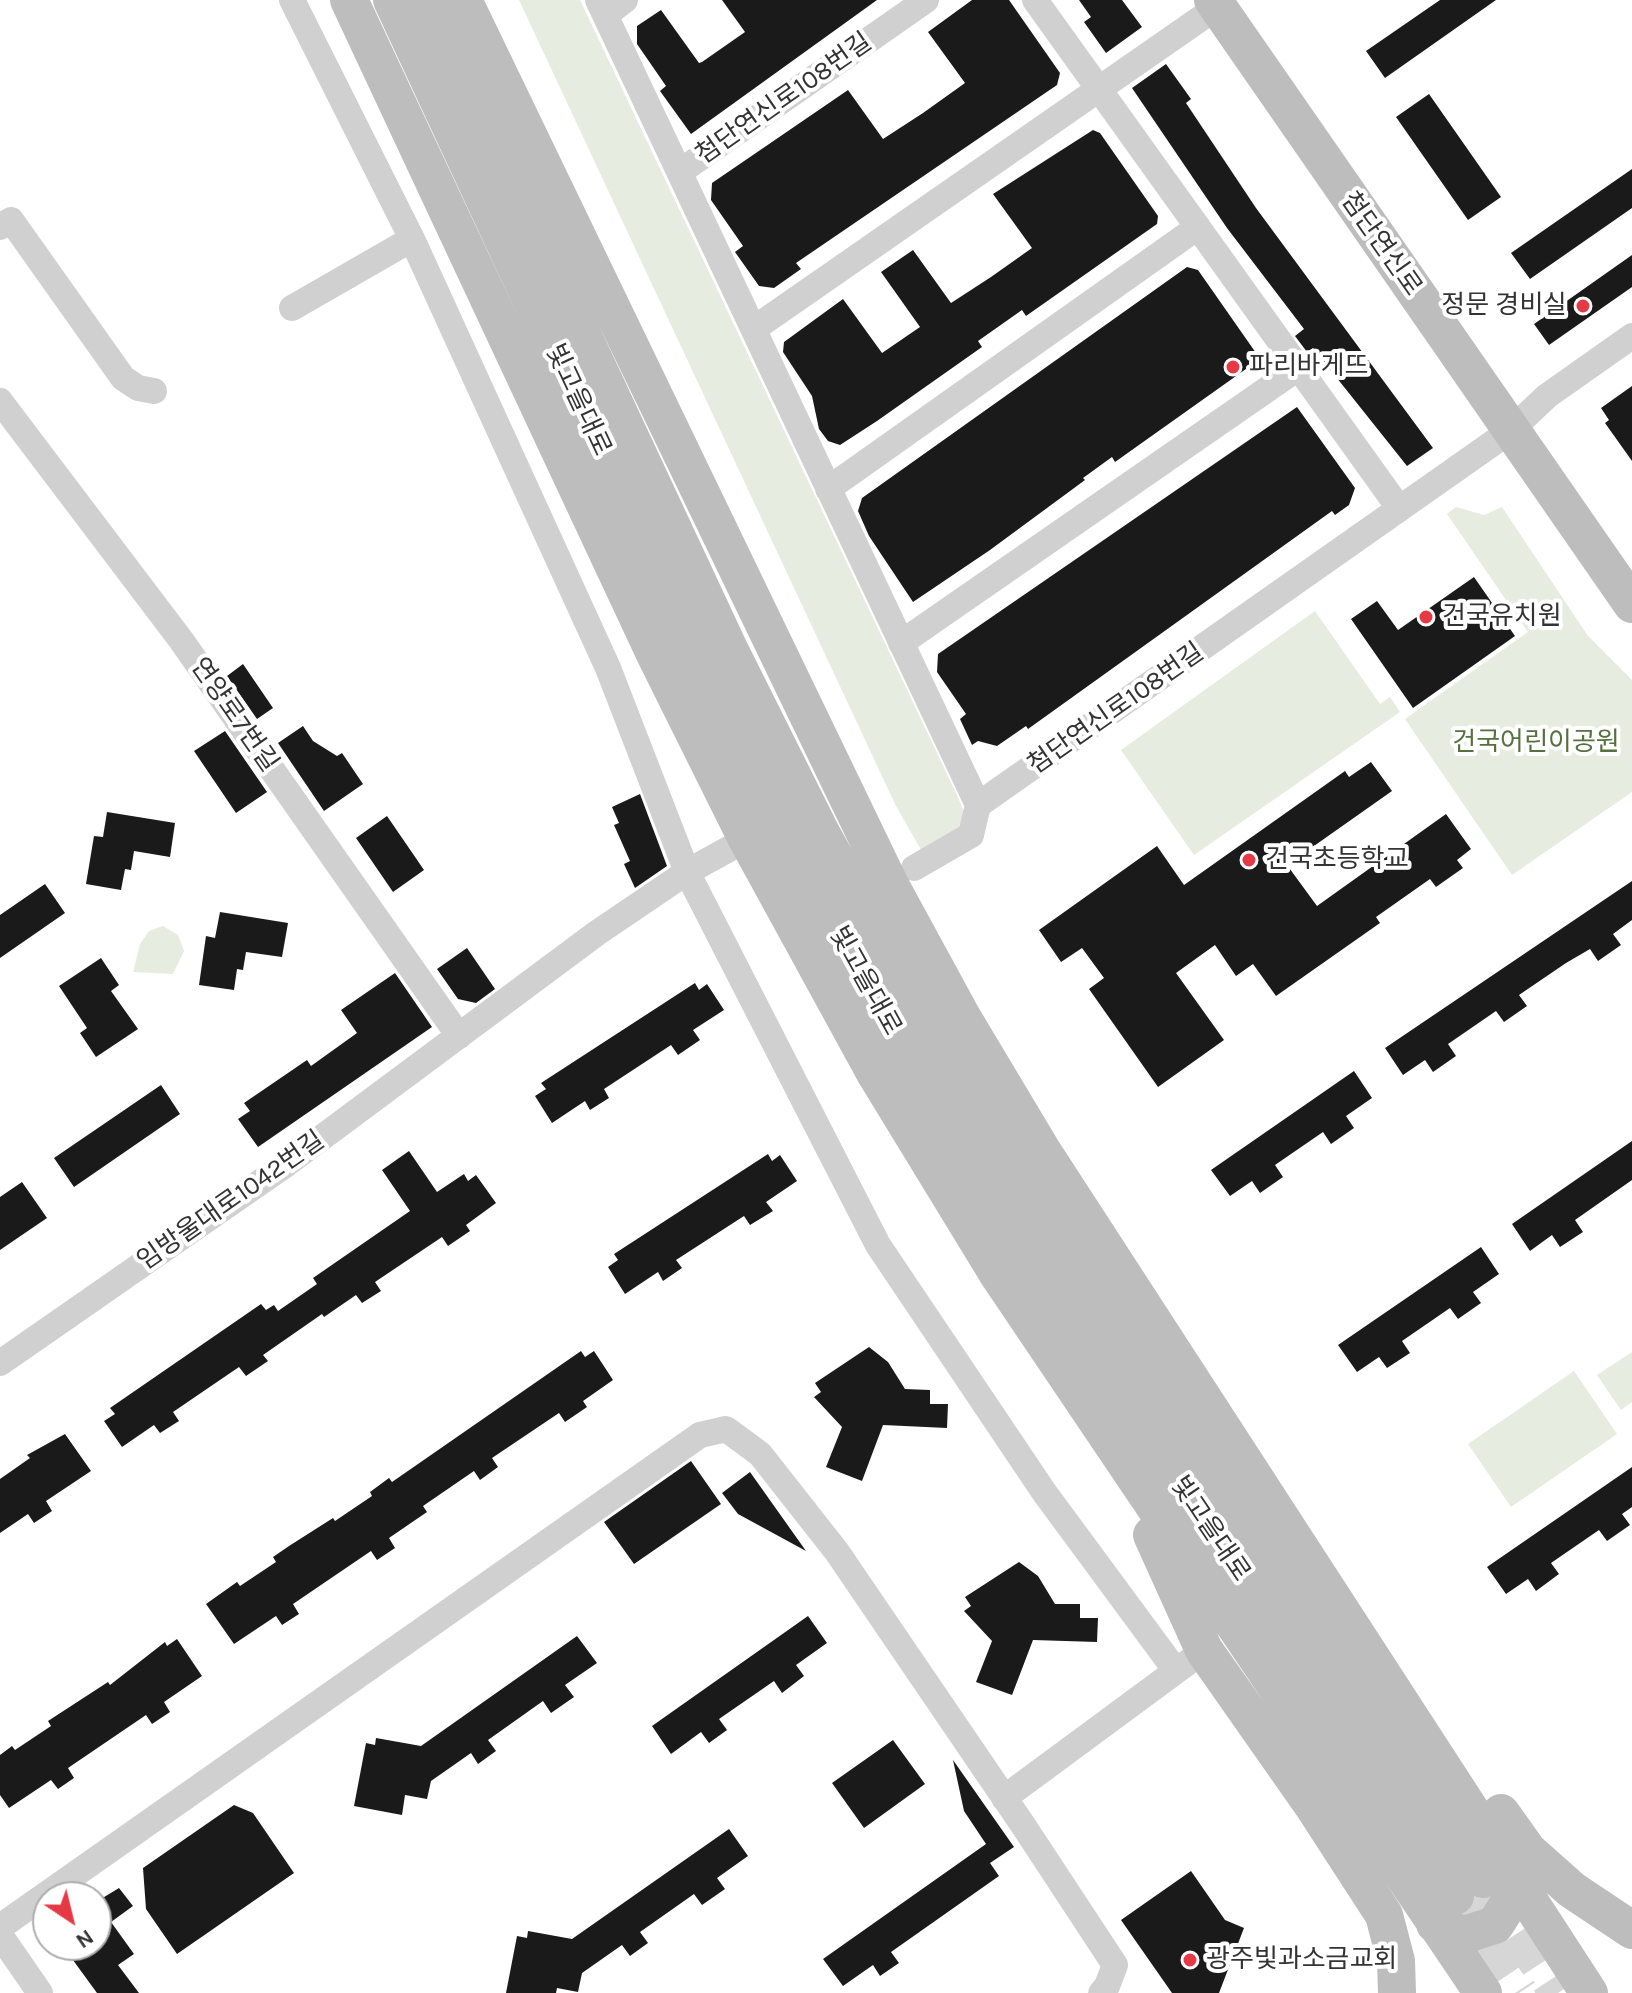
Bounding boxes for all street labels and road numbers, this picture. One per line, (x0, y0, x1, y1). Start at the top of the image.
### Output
street label: 첨단연신로108번길 (690, 27, 878, 171)
street label: 첨단연신로 (1334, 186, 1428, 302)
street label: 빛고을대로 (539, 339, 617, 461)
street label: 첨단연신로108번길 (1022, 637, 1210, 781)
street label: 연양로7번길 (183, 652, 285, 778)
street label: 빛고을대로 (822, 921, 908, 1041)
street label: 임방울대로1042번길 (132, 1125, 330, 1277)
street label: 빛고을대로 (1164, 1471, 1256, 1587)

